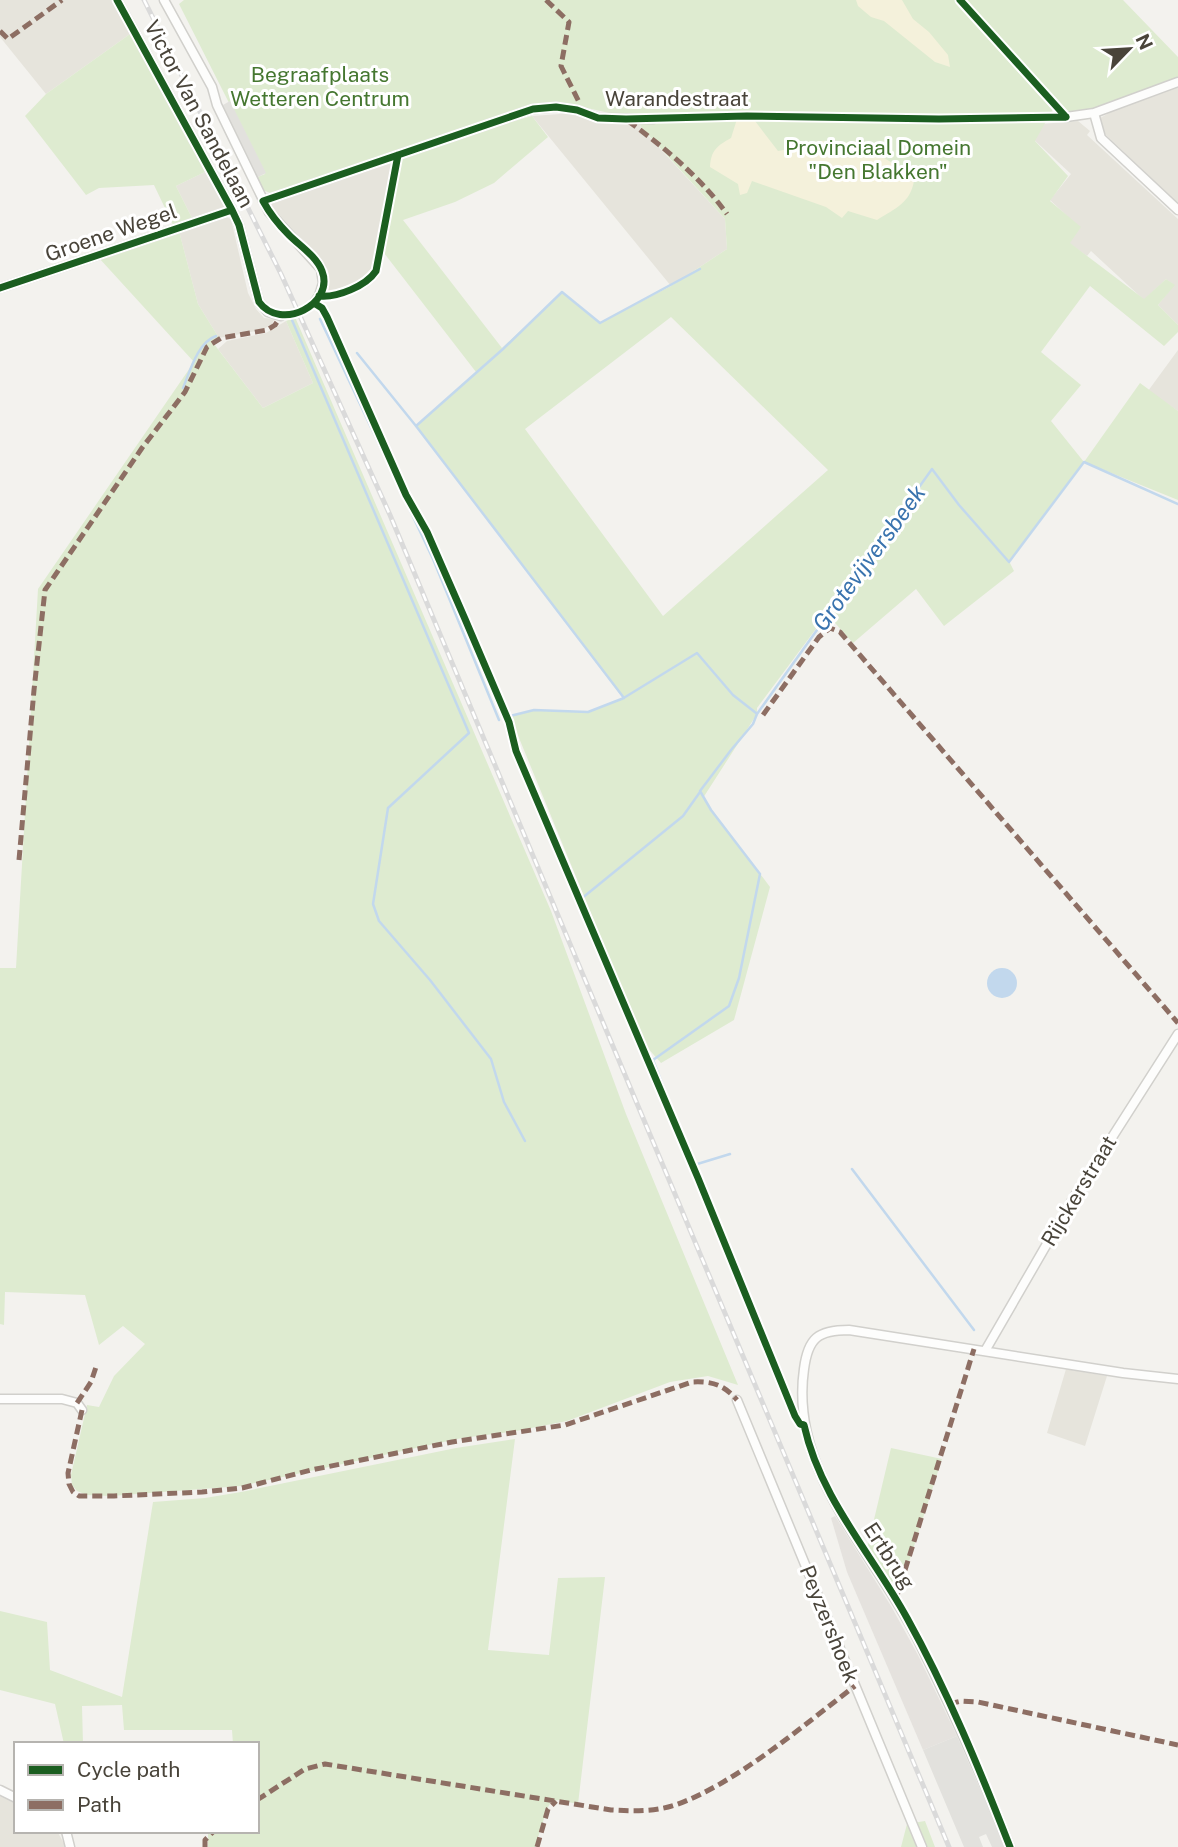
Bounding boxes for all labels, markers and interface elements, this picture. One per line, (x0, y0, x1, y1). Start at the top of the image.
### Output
north arrow (1094, 14, 1164, 84)
street label: Victor Van Sandelaan (139, 16, 259, 212)
text: N (1131, 30, 1158, 53)
park label: Begraafplaats Wetteren Centrum (230, 62, 410, 111)
street label: Warandestraat (605, 86, 749, 111)
park label: Provinciaal Domein "Den Blakken" (785, 135, 971, 184)
street label: Groene Wegel (42, 198, 180, 267)
water label: Grotevijversbeek (807, 479, 931, 636)
street label: Rijckerstraat (1036, 1131, 1121, 1251)
street label: Ertbrug (859, 1518, 920, 1594)
street label: Peyzershoek (795, 1561, 864, 1686)
legend (14, 1742, 259, 1833)
text: Cycle path (77, 1757, 180, 1782)
text: Path (77, 1792, 122, 1817)

